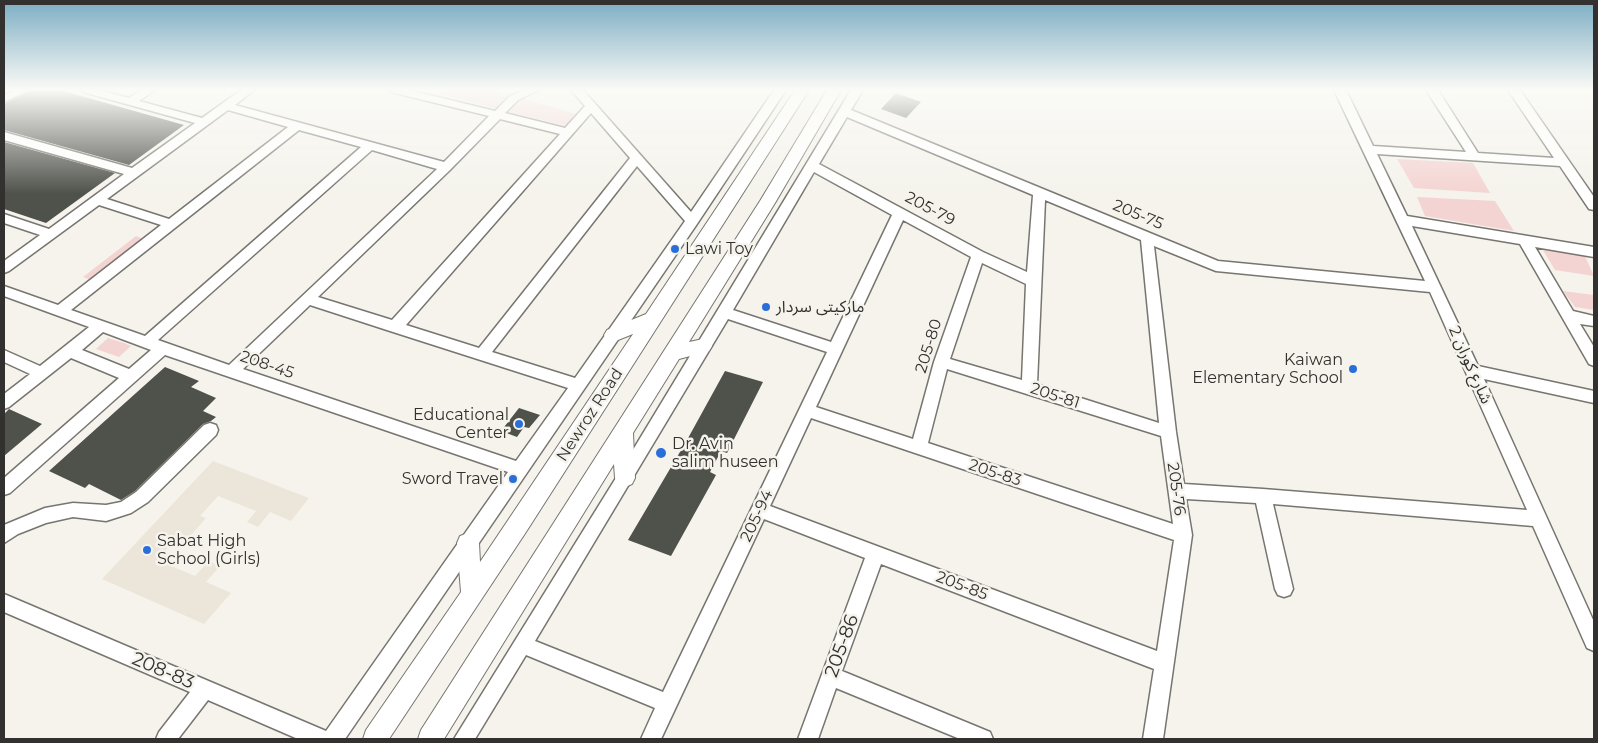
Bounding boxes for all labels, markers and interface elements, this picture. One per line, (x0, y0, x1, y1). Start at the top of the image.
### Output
street label: 205-79 (902, 188, 958, 230)
street label: 205-75 (1110, 196, 1166, 234)
place label: Lawi Toy (685, 239, 753, 259)
marker: Lawi Toy (669, 243, 681, 255)
place label: ماركيتى سردار (776, 297, 864, 317)
marker: ماركيتى سردار (760, 301, 772, 313)
street label: 205-80 (912, 317, 946, 375)
street label: شارع كوران 2 (1444, 323, 1496, 407)
street label: 208-45 (238, 347, 296, 383)
place label: Kaiwan Elementary School (1192, 350, 1343, 388)
marker: Kaiwan Elementary School (1347, 363, 1359, 375)
street label: Newroz Road (553, 365, 627, 465)
street label: 205-81 (1028, 379, 1082, 413)
place label: Educational Center (413, 405, 509, 443)
marker: Educational Center (513, 418, 525, 430)
place label: Dr. Avin salim huseen (672, 434, 779, 472)
marker: Dr. Avin salim huseen (654, 446, 668, 460)
street label: 205-83 (966, 456, 1024, 490)
street label: 205-76 (1163, 461, 1189, 517)
place label: Sword Travel (402, 469, 503, 489)
marker: Sword Travel (507, 473, 519, 485)
street label: 205-94 (737, 487, 777, 545)
place label: Sabat High School (Girls) (157, 531, 261, 569)
marker: Sabat High School (Girls) (141, 544, 153, 556)
street label: 205-85 (933, 567, 991, 605)
street label: 205-86 (820, 612, 864, 680)
street label: 208-83 (128, 648, 198, 694)

